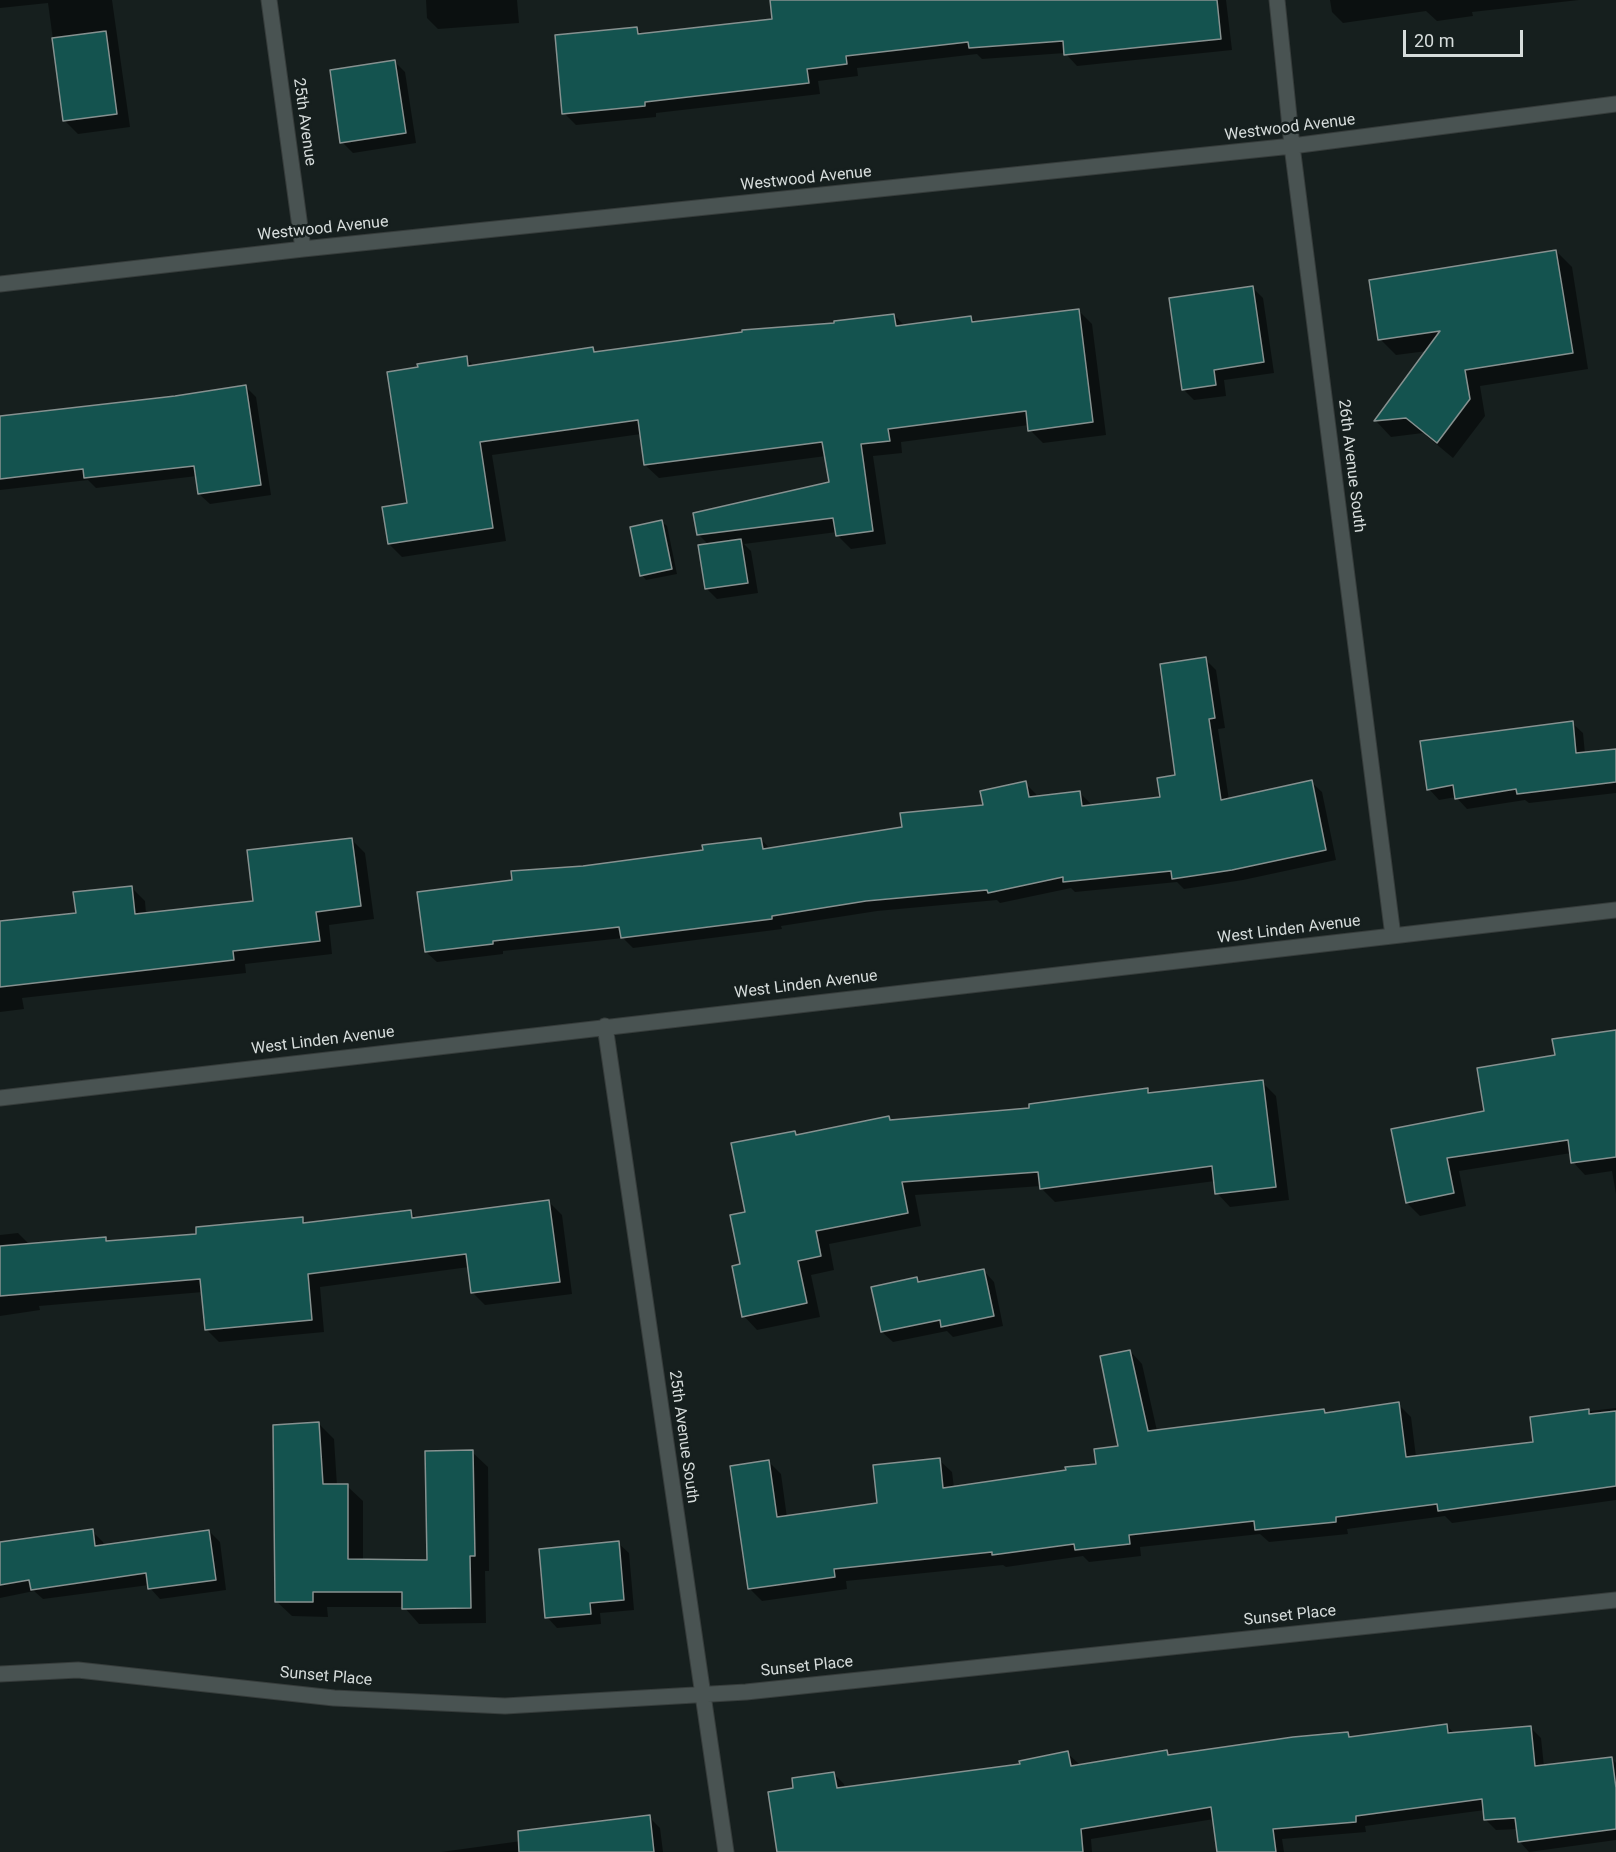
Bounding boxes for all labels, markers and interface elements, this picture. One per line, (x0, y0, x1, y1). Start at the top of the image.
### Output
scale bar (1406, 18, 1526, 56)
text: 20 m (1414, 30, 1454, 51)
street label: 25th Avenue (288, 77, 320, 167)
street label: Westwood Avenue (1224, 110, 1356, 146)
street label: Westwood Avenue (740, 163, 872, 195)
street label: Westwood Avenue (257, 213, 389, 245)
street label: 26th Avenue South (1333, 398, 1369, 534)
street label: West Linden Avenue (1216, 912, 1362, 948)
street label: West Linden Avenue (733, 967, 879, 1003)
street label: West Linden Avenue (250, 1023, 396, 1059)
street label: 25th Avenue South (664, 1369, 702, 1505)
street label: Sunset Place (1243, 1602, 1337, 1630)
street label: Sunset Place (760, 1653, 854, 1681)
street label: Sunset Place (279, 1663, 373, 1691)

